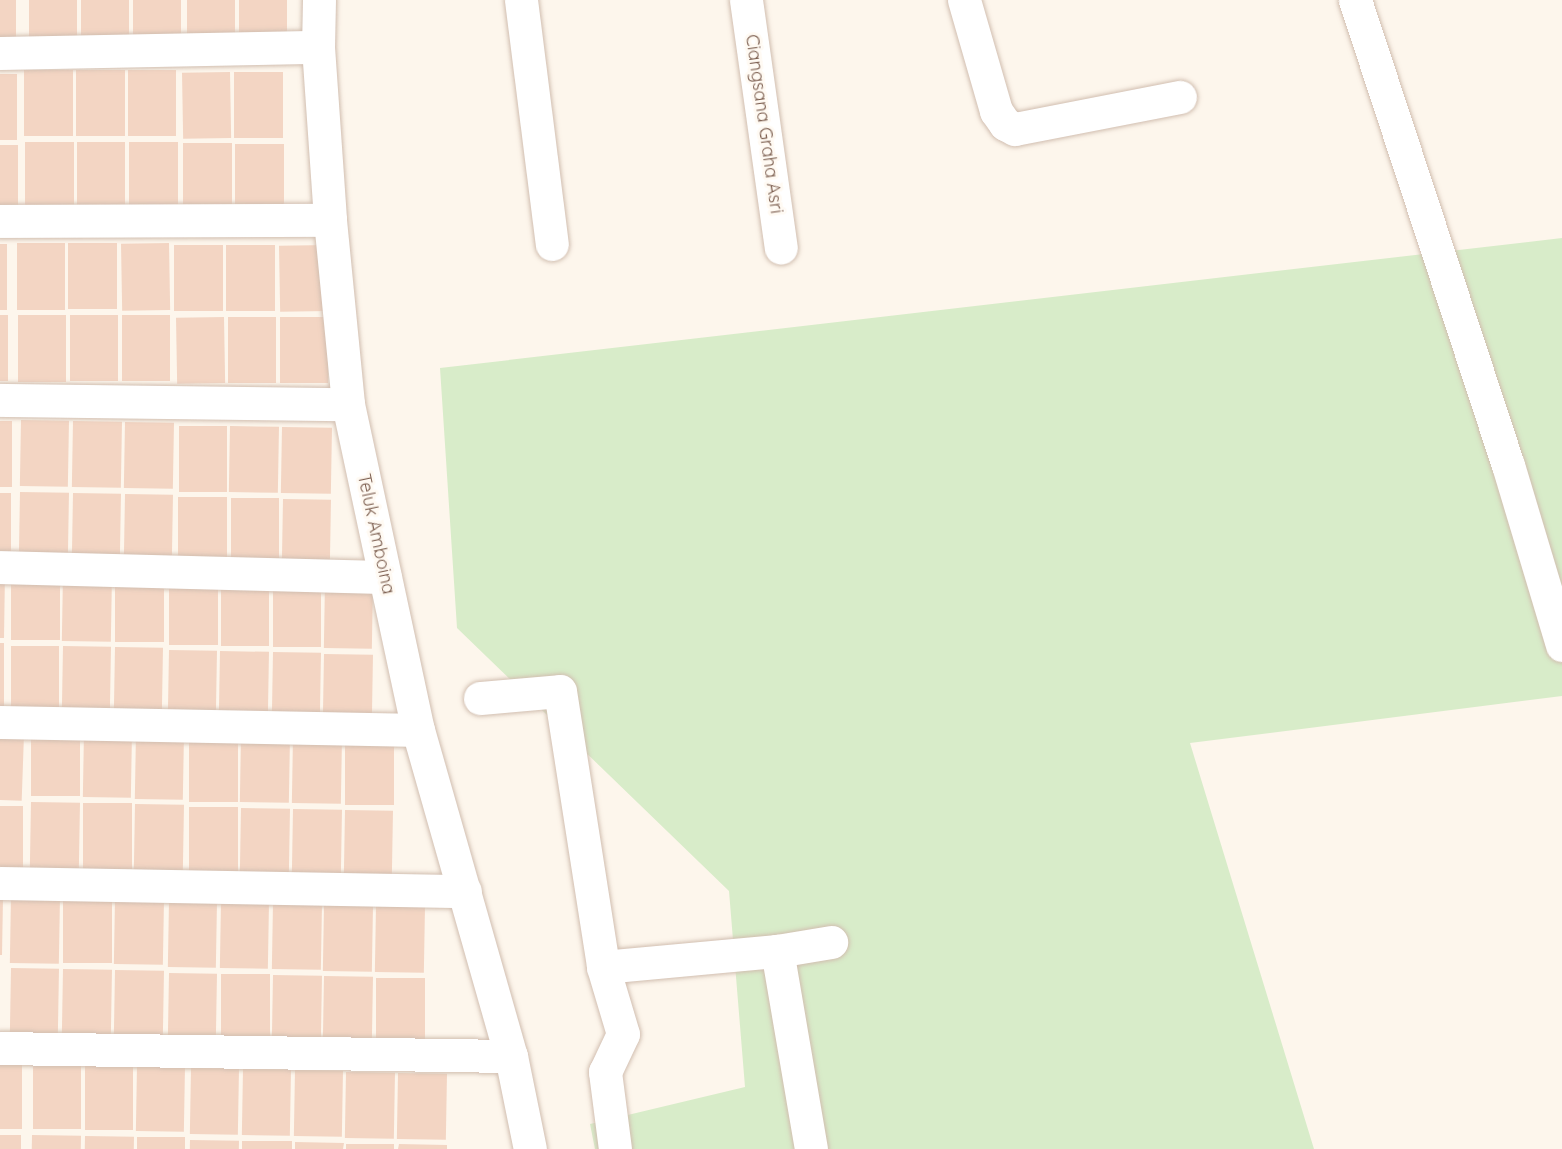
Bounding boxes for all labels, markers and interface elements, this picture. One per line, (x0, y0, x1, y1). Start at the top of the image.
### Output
street label: Ciangsana Graha Asri (741, 33, 787, 215)
street label: Teluk Amboina (353, 472, 399, 596)

